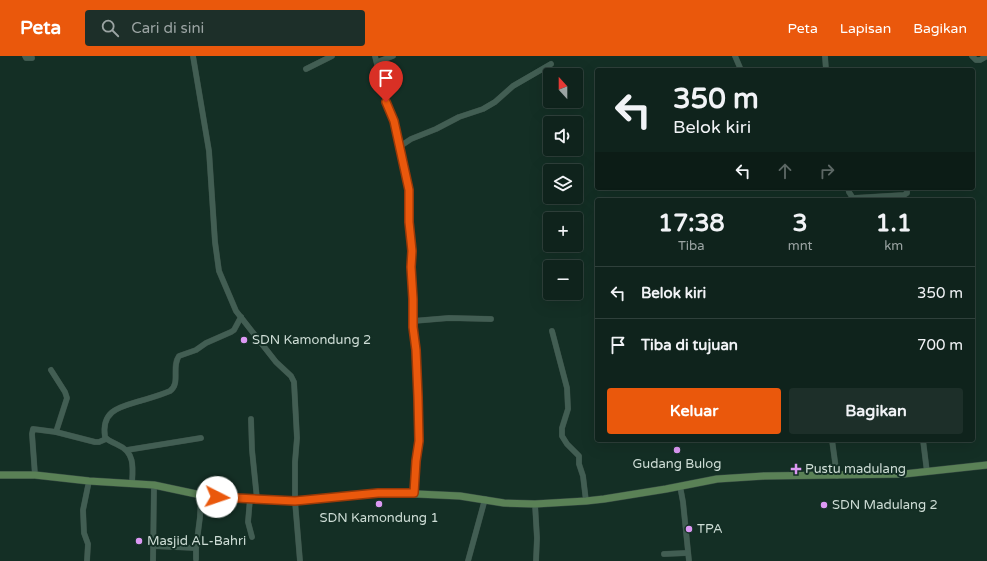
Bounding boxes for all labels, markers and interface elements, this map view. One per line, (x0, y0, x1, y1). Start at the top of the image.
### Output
search box (85, 10, 365, 46)
text: Peta (20, 17, 61, 39)
icon: search (99, 17, 121, 39)
text: Cari di sini (131, 19, 204, 37)
text: Peta (787, 20, 818, 37)
text: Lapisan (840, 20, 891, 37)
text: Bagikan (913, 20, 967, 37)
pin (369, 61, 403, 102)
icon: arrive (375, 67, 397, 89)
north arrow (543, 68, 583, 108)
map controls (543, 68, 583, 300)
text: 350 m (673, 82, 759, 116)
icon: left (607, 84, 659, 136)
button: sound (543, 116, 583, 156)
text: Belok kiri (673, 116, 751, 138)
icon: left (732, 160, 754, 182)
icon: ahead (774, 160, 796, 182)
icon: right (816, 160, 838, 182)
button: layers (543, 164, 583, 204)
text: 17:38 (658, 209, 725, 238)
text: 3 (793, 209, 808, 238)
text: 1.1 (875, 209, 912, 238)
button: + (543, 212, 583, 252)
text: Tiba (678, 238, 705, 254)
text: mnt (788, 238, 812, 254)
text: km (884, 238, 903, 254)
button: − (543, 260, 583, 300)
icon: left (607, 282, 629, 304)
text: Belok kiri (641, 284, 706, 302)
text: 350 m (917, 284, 963, 302)
place label: SDN Kamondung 2 (252, 332, 371, 348)
icon: arrive (607, 334, 629, 356)
marker: SDN Kamondung 2 (239, 335, 249, 345)
text: Tiba di tujuan (641, 336, 738, 354)
text: 700 m (917, 336, 963, 354)
button: Keluar (607, 388, 781, 434)
button: Bagikan (789, 388, 963, 434)
marker: Gudang Bulog (672, 445, 682, 455)
place label: Gudang Bulog (633, 456, 721, 472)
place label: Pustu madulang (805, 461, 906, 477)
marker: Pustu madulang (790, 463, 802, 475)
position arrow (196, 476, 238, 518)
place label: SDN Madulang 2 (832, 497, 938, 513)
marker: SDN Kamondung 1 (374, 499, 384, 509)
marker: SDN Madulang 2 (819, 500, 829, 510)
place label: SDN Kamondung 1 (319, 510, 439, 526)
place label: TPA (697, 521, 723, 537)
marker: TPA (684, 524, 694, 534)
place label: Masjid AL-Bahri (147, 533, 246, 549)
marker: Masjid AL-Bahri (134, 536, 144, 546)

